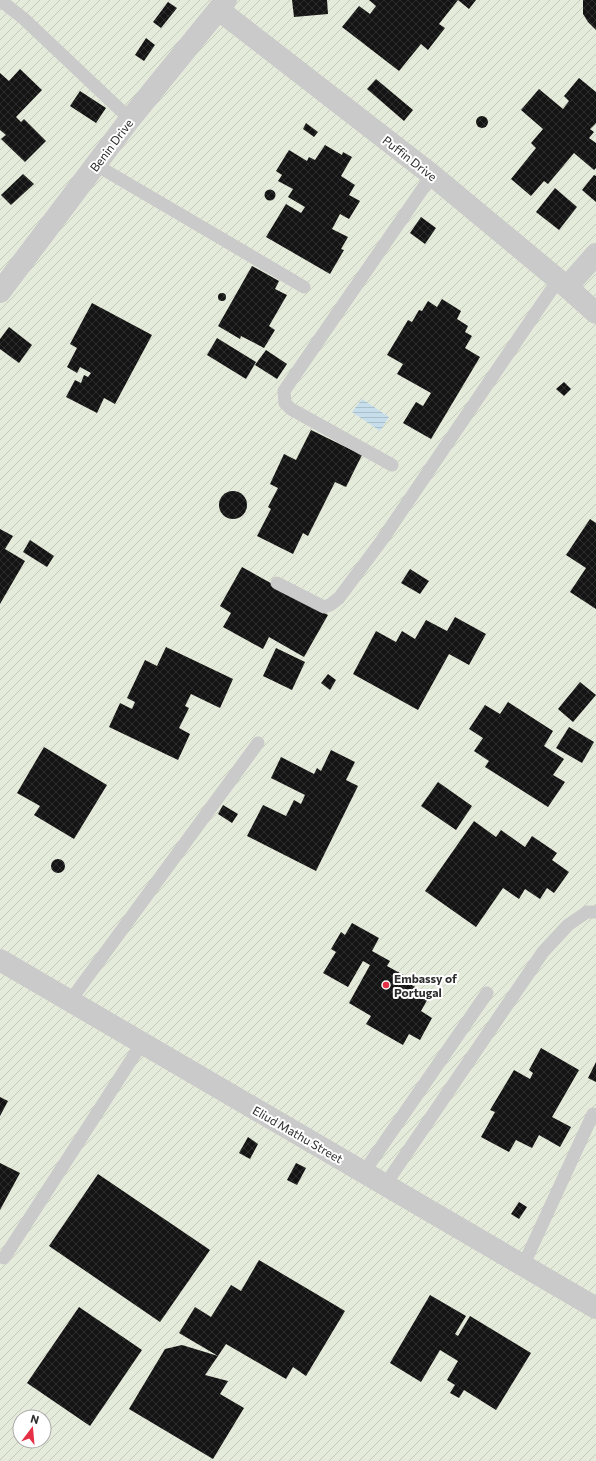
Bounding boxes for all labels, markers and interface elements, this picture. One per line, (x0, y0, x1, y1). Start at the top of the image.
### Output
street label: Benin Drive (87, 116, 135, 174)
street label: Puffin Drive (380, 133, 440, 183)
place label: Embassy of Portugal (394, 971, 457, 999)
marker: Embassy of Portugal (381, 980, 391, 990)
street label: Eliud Mathu Street (251, 1103, 346, 1165)
north arrow (12, 1409, 52, 1449)
text: N (29, 1412, 41, 1426)

